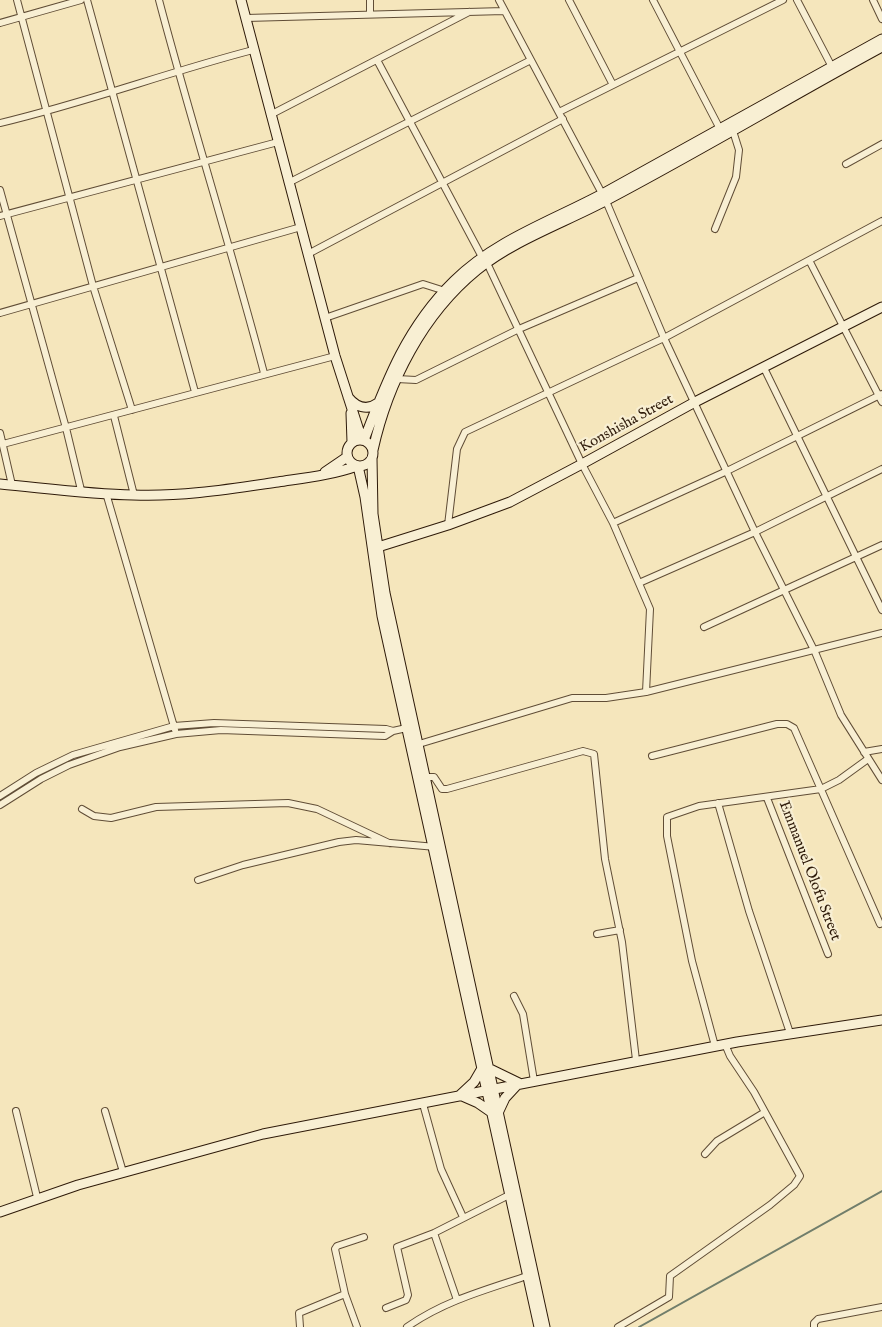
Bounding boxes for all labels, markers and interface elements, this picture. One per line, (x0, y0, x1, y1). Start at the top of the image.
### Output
street label: Konshisha Street (577, 391, 677, 457)
street label: Emmanuel Olofu Street (774, 799, 844, 943)

